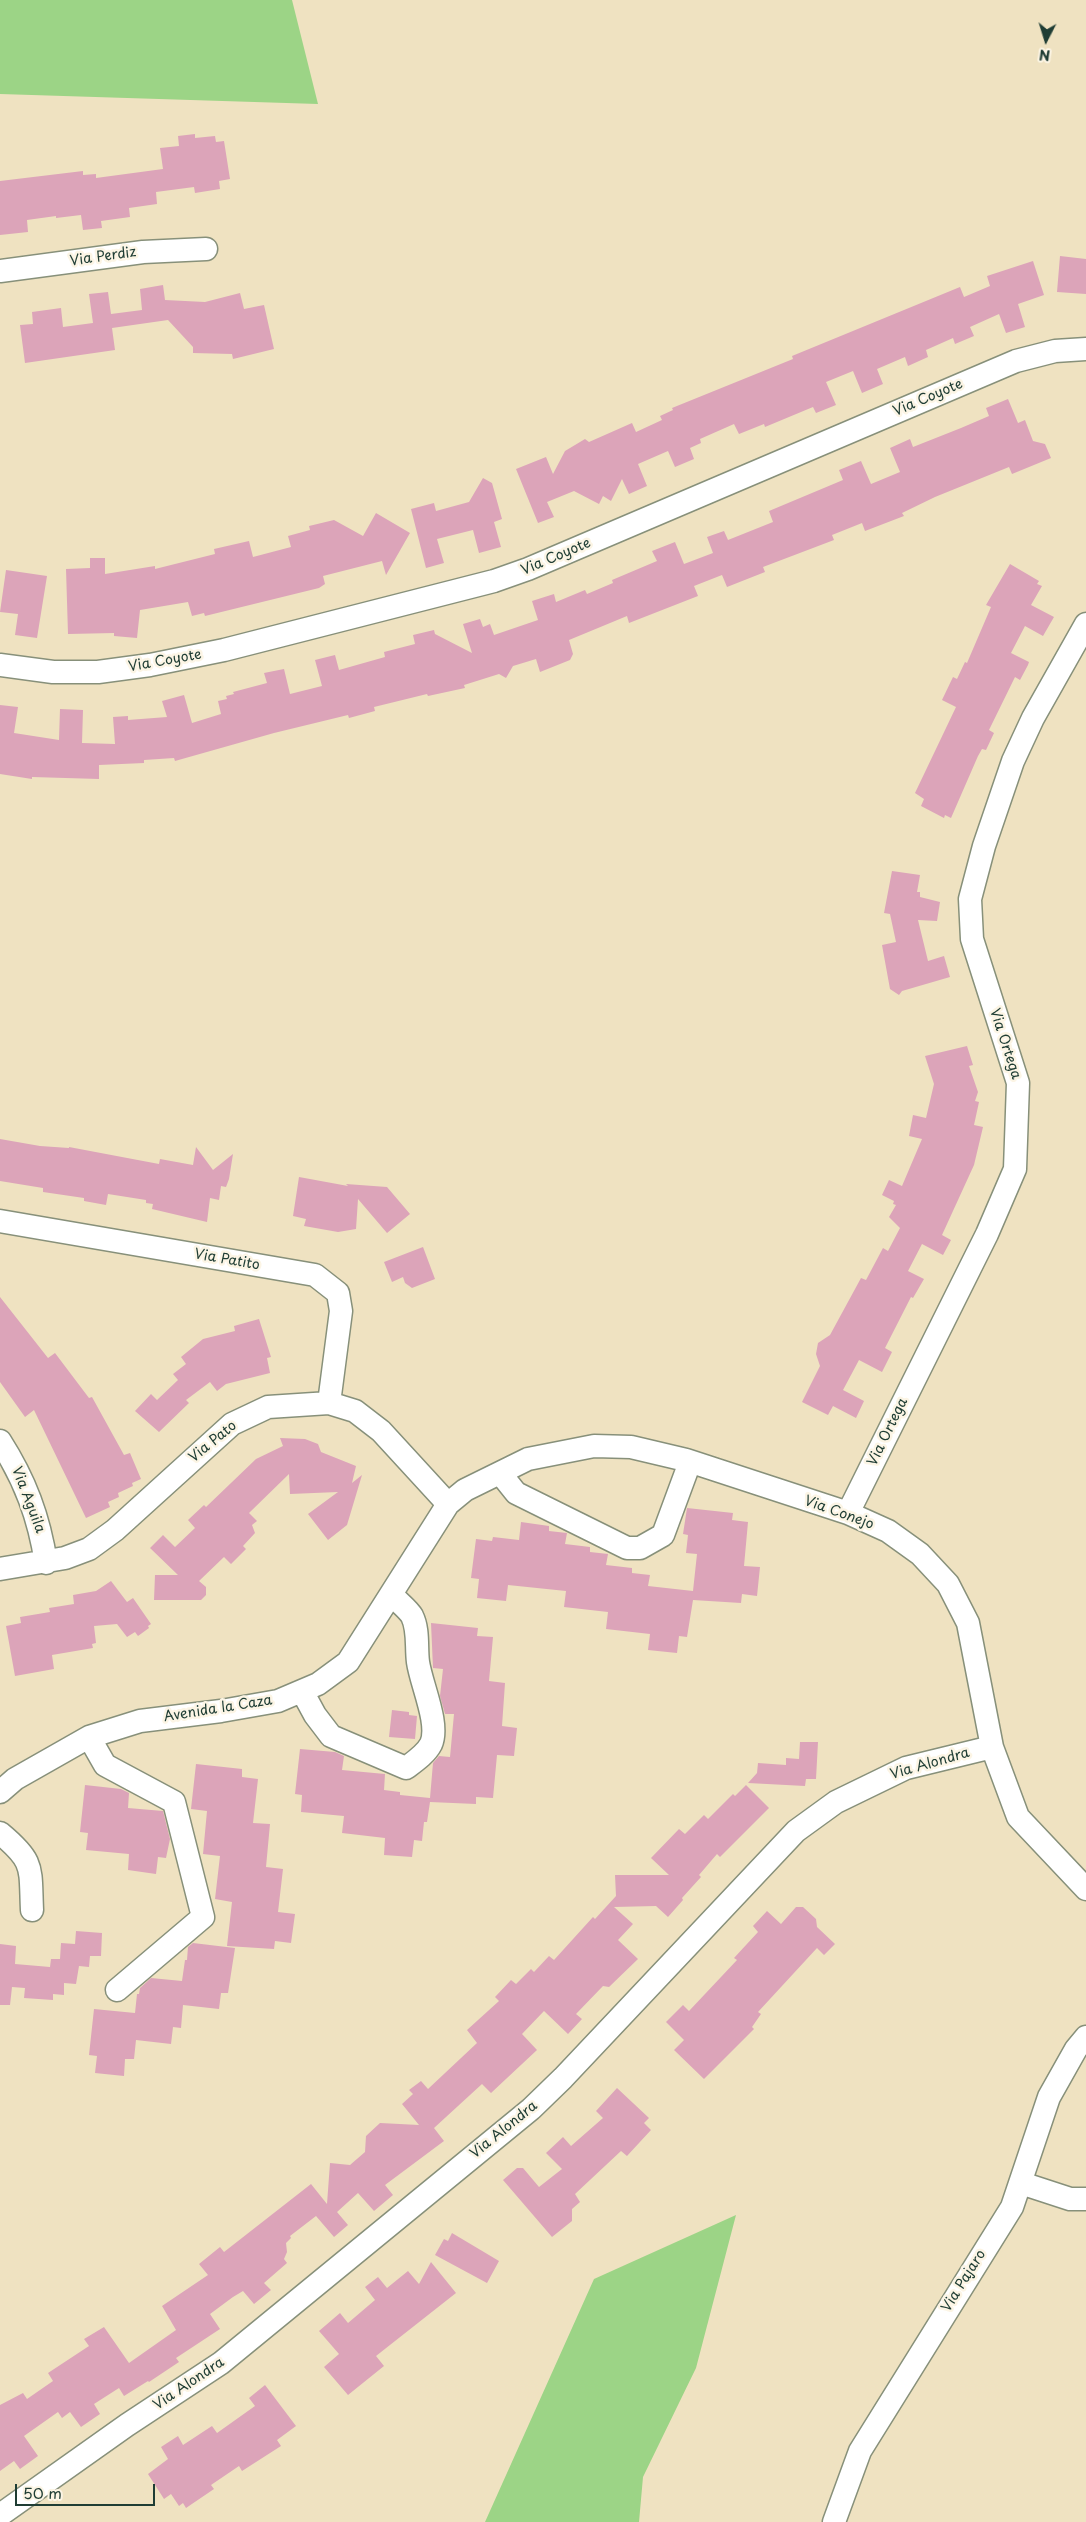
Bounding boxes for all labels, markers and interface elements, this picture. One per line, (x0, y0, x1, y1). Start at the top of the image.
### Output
north arrow (1021, 15, 1071, 65)
text: N (1038, 44, 1051, 66)
street label: Via Perdiz (69, 244, 137, 270)
street label: Via Coyote (891, 376, 965, 420)
street label: Via Coyote (519, 535, 593, 579)
street label: Via Coyote (127, 646, 203, 676)
street label: Via Ortega (986, 1007, 1024, 1081)
street label: Via Patito (193, 1246, 261, 1274)
street label: Via Ortega (864, 1395, 912, 1469)
street label: Via Pato (186, 1418, 240, 1466)
street label: Via Aguila (8, 1464, 48, 1536)
street label: Via Conejo (802, 1493, 876, 1533)
street label: Avenida la Caza (163, 1692, 273, 1726)
street label: Via Alondra (888, 1745, 972, 1783)
street label: Via Alondra (467, 2098, 541, 2162)
street label: Via Pajaro (938, 2247, 990, 2315)
street label: Via Alondra (150, 2354, 228, 2414)
scale bar (18, 2474, 158, 2506)
text: 50 m (23, 2481, 62, 2504)

